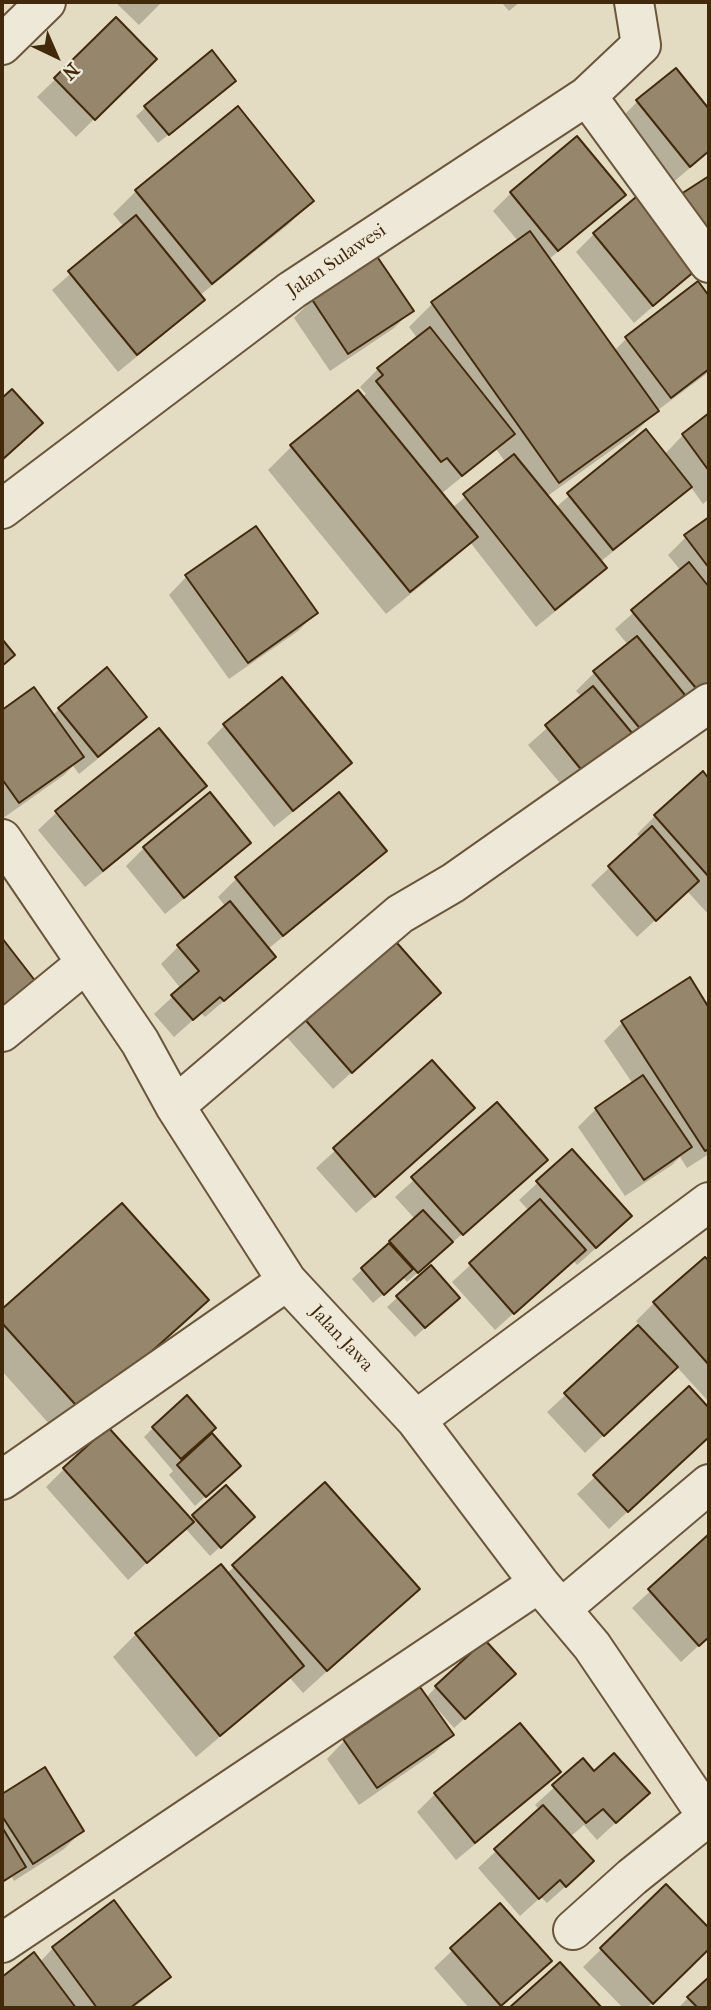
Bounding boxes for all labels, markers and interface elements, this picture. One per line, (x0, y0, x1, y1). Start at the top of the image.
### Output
north arrow (21, 21, 91, 91)
text: N (58, 58, 83, 84)
street label: Jalan Sulawesi (283, 219, 391, 303)
street label: Jalan Jawa (305, 1301, 377, 1377)

